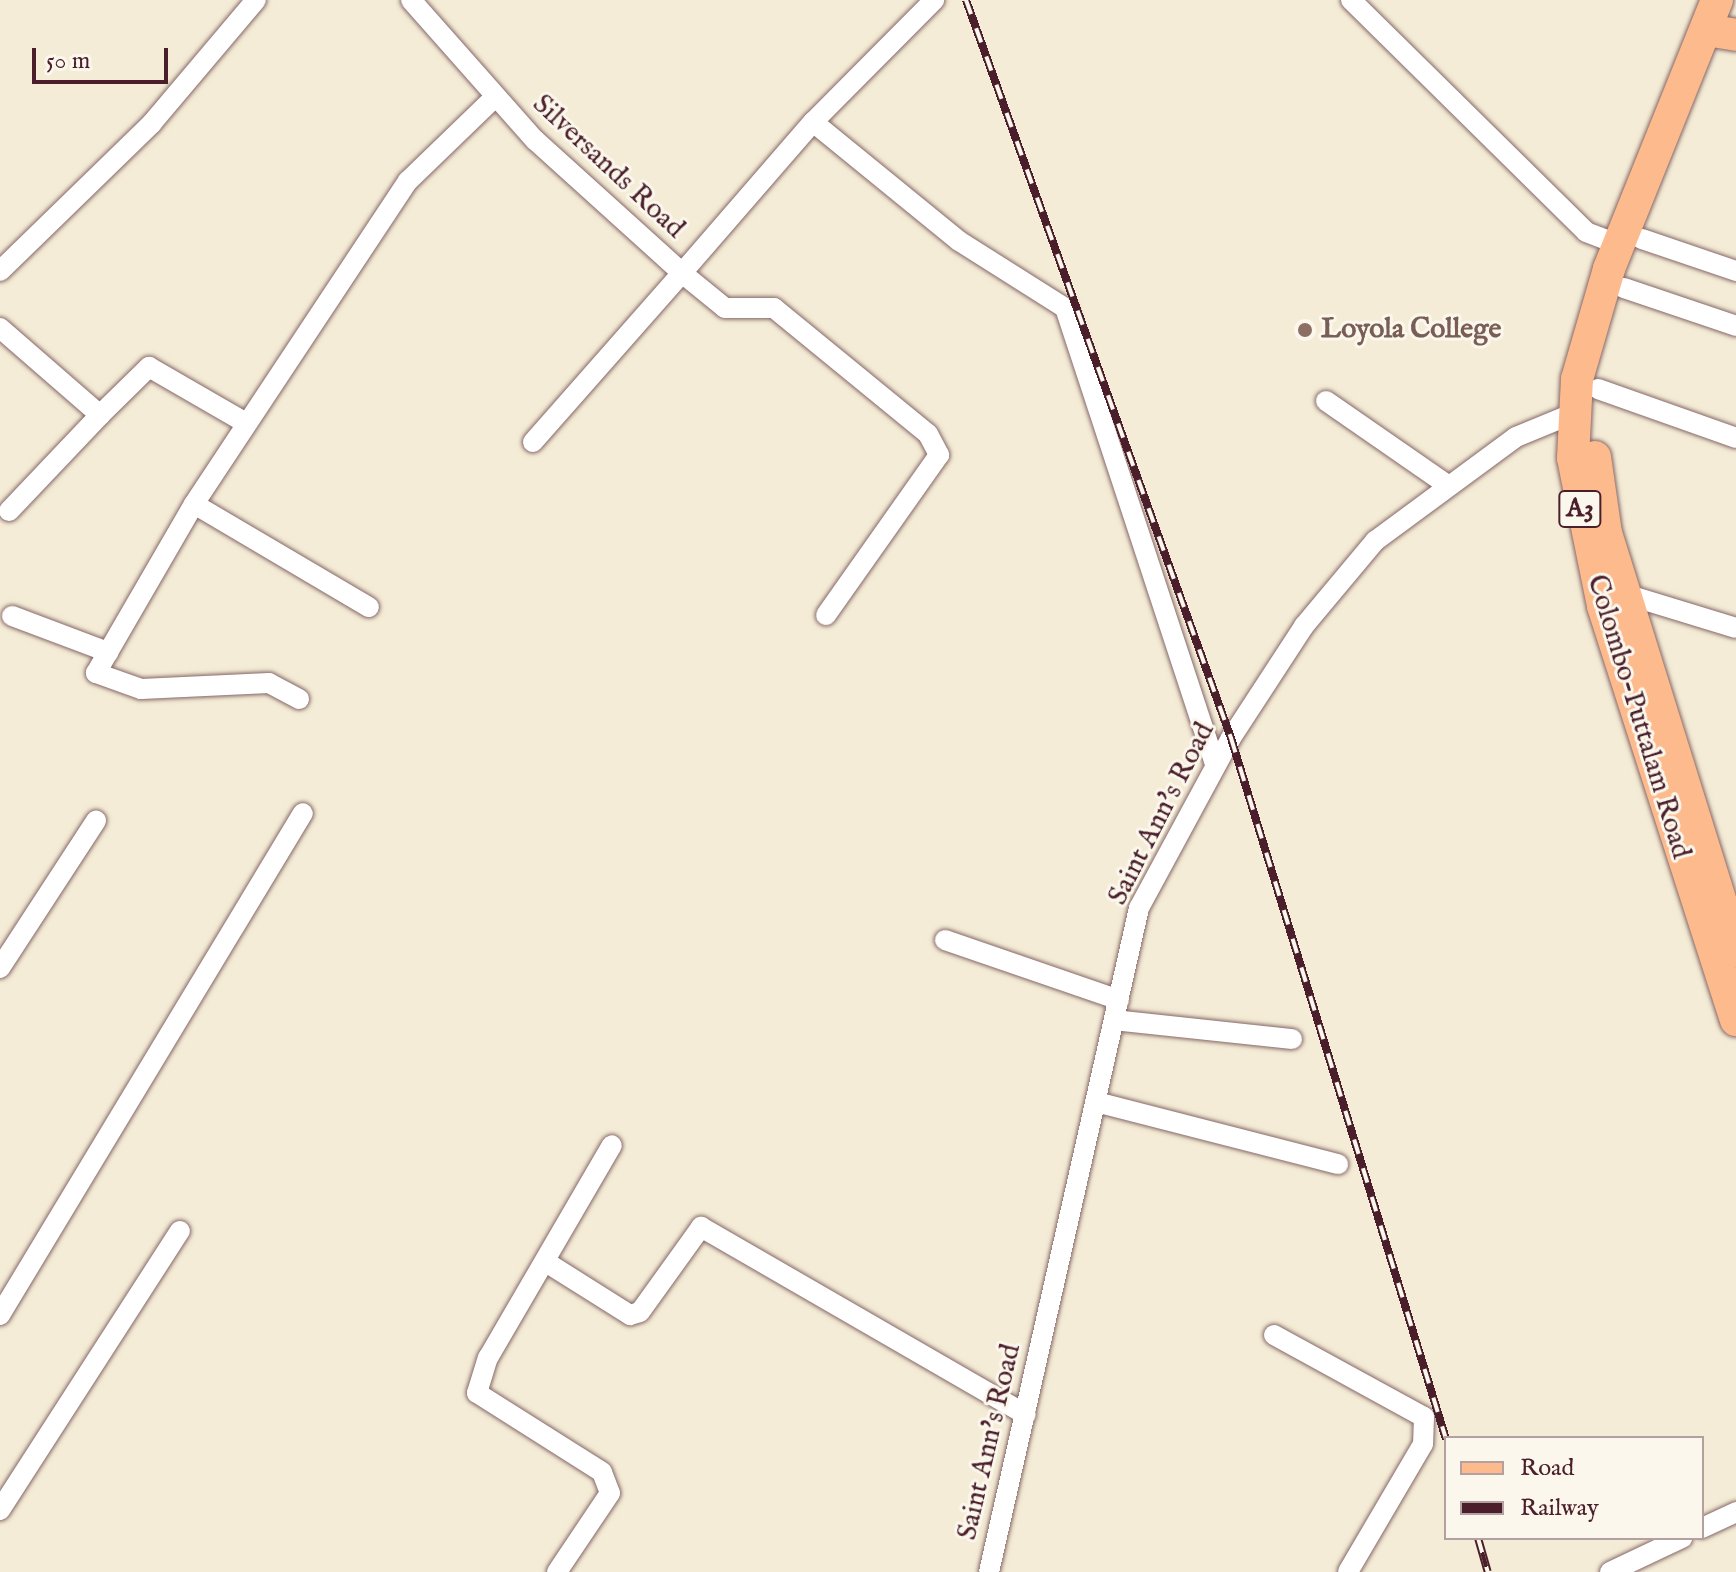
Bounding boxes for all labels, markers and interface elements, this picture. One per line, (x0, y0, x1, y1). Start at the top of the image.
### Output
scale bar (36, 32, 172, 82)
text: 50 m (46, 46, 90, 77)
street label: Silversands Road (525, 88, 691, 246)
place label: Loyola College (1321, 313, 1501, 347)
marker: Loyola College (1296, 321, 1314, 339)
road number: A3 (1558, 487, 1602, 531)
street label: Colombo-Puttalam Road (1579, 571, 1697, 863)
street label: Saint Ann's Road (1102, 717, 1222, 911)
street label: Saint Ann's Road (951, 1341, 1029, 1543)
legend (1444, 1436, 1704, 1540)
text: Road (1520, 1453, 1574, 1484)
text: Railway (1520, 1493, 1599, 1524)

